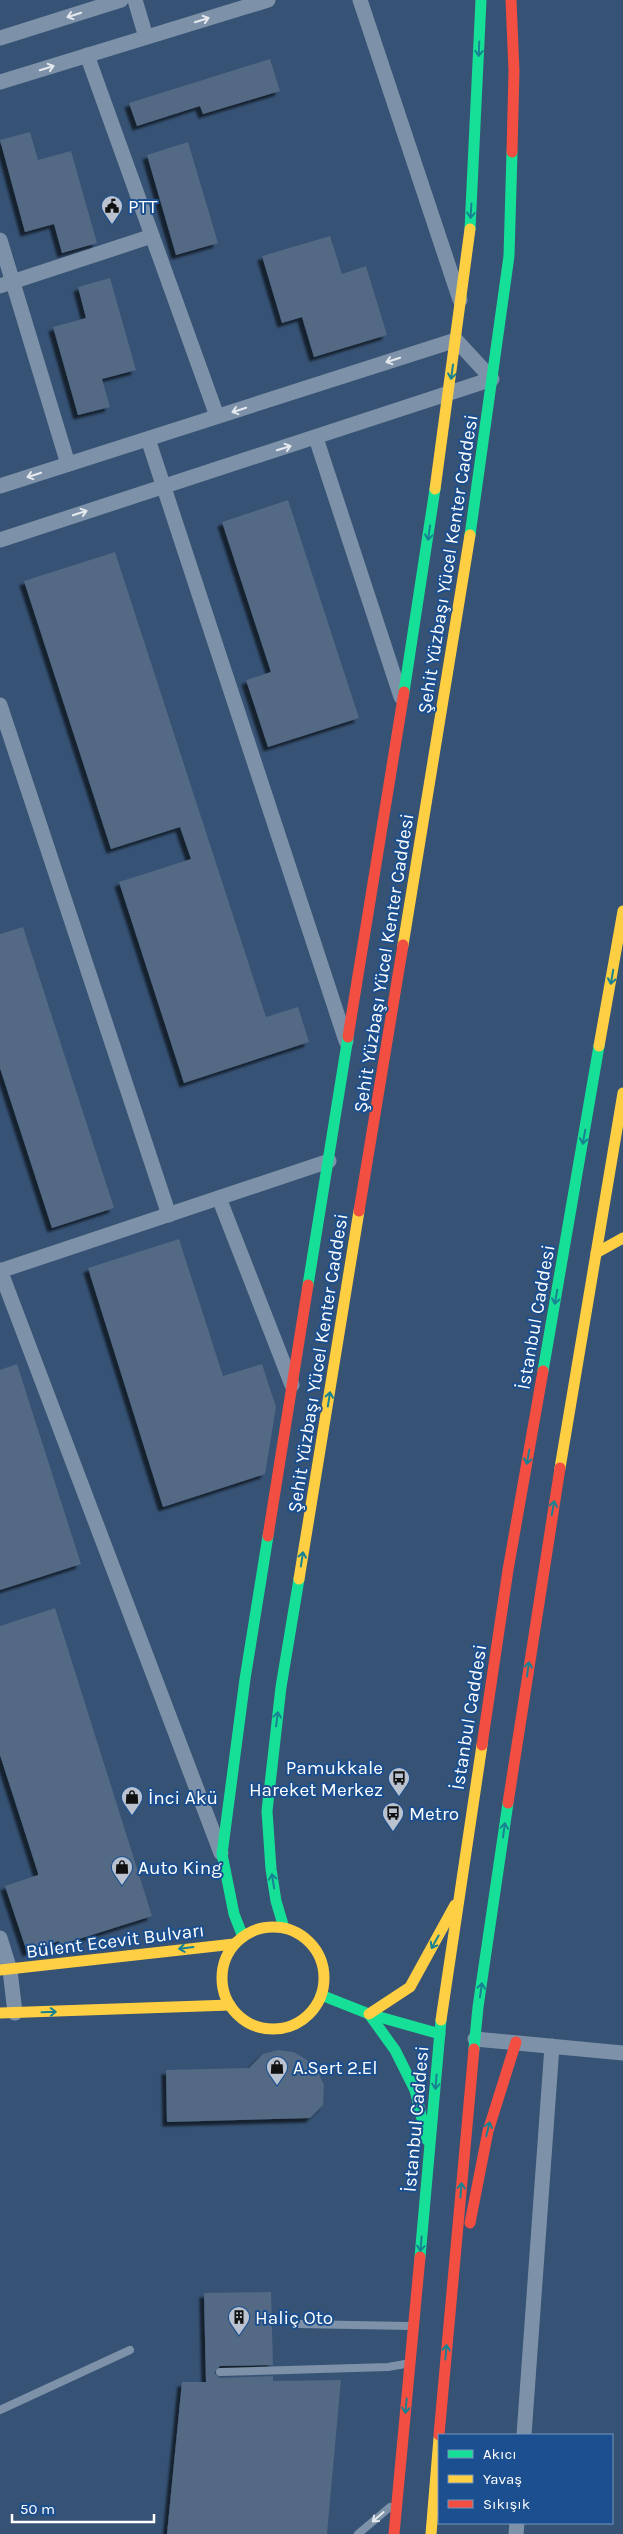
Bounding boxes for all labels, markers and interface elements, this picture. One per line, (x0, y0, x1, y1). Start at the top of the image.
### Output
one-way arrow (67, 10, 83, 20)
one-way arrow (194, 15, 210, 25)
one-way arrow (474, 40, 484, 56)
one-way arrow (38, 62, 54, 72)
public building icon: PTT (100, 194, 124, 225)
place label: PTT (128, 196, 158, 218)
one-way arrow (466, 203, 475, 219)
one-way arrow (386, 356, 402, 365)
one-way arrow (446, 364, 456, 380)
one-way arrow (231, 405, 247, 415)
street label: Şehit Yüzbaşı Yücel Kenter Caddesi (413, 413, 483, 715)
one-way arrow (276, 442, 292, 452)
one-way arrow (26, 471, 42, 481)
one-way arrow (71, 508, 87, 518)
one-way arrow (424, 525, 434, 541)
street label: Şehit Yüzbaşı Yücel Kenter Caddesi (349, 812, 419, 1114)
one-way arrow (606, 968, 616, 984)
one-way arrow (578, 1128, 588, 1144)
street label: Şehit Yüzbaşı Yücel Kenter Caddesi (283, 1212, 353, 1514)
street label: İstanbul Caddesi (512, 1243, 560, 1391)
one-way arrow (550, 1288, 560, 1304)
one-way arrow (324, 1391, 334, 1407)
one-way arrow (522, 1448, 532, 1464)
one-way arrow (548, 1501, 558, 1517)
one-way arrow (297, 1551, 307, 1567)
street label: İstanbul Caddesi (447, 1643, 491, 1791)
one-way arrow (523, 1661, 533, 1677)
one-way arrow (272, 1712, 282, 1728)
place label: Pamukkale Hareket Merkez (249, 1757, 383, 1801)
bus stop icon: Pamukkale Hareket Merkez (387, 1766, 411, 1797)
shop icon: İnci Akü (120, 1785, 144, 1816)
place label: İnci Akü (148, 1787, 218, 1809)
bus stop icon: Metro (381, 1801, 405, 1832)
place label: Metro (409, 1803, 459, 1825)
one-way arrow (499, 1822, 509, 1838)
shop icon: Auto King (110, 1855, 134, 1886)
place label: Auto King (138, 1857, 222, 1879)
one-way arrow (267, 1873, 277, 1889)
street label: Bülent Ecevit Bulvarı (25, 1919, 206, 1963)
one-way arrow (430, 1935, 440, 1950)
one-way arrow (178, 1943, 194, 1953)
one-way arrow (476, 1983, 486, 1999)
one-way arrow (40, 2007, 56, 2017)
street label: İstanbul Caddesi (399, 2045, 433, 2193)
shop icon: A.Sert 2.El (265, 2055, 289, 2086)
place label: A.Sert 2.El (293, 2057, 377, 2079)
one-way arrow (431, 2074, 441, 2090)
one-way arrow (484, 2121, 493, 2137)
one-way arrow (456, 2182, 466, 2198)
one-way arrow (416, 2236, 426, 2252)
building icon: Haliç Oto (227, 2305, 251, 2336)
place label: Haliç Oto (255, 2307, 333, 2329)
one-way arrow (442, 2344, 451, 2360)
one-way arrow (401, 2398, 411, 2414)
legend (438, 2434, 613, 2524)
text: Akıcı (483, 2445, 517, 2463)
text: Yavaş (483, 2470, 522, 2488)
scale bar (12, 2492, 155, 2524)
text: Sıkışık (483, 2495, 530, 2513)
text: 50 m (20, 2500, 55, 2518)
one-way arrow (371, 2512, 384, 2523)

